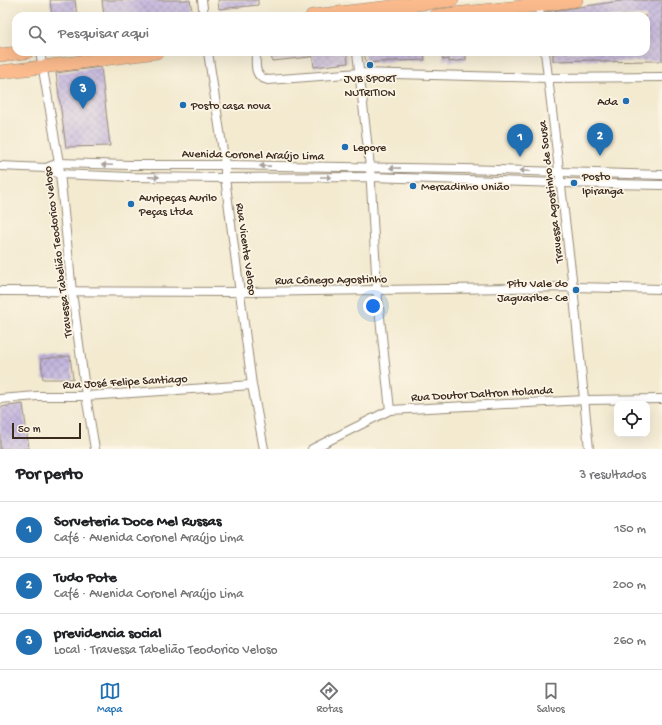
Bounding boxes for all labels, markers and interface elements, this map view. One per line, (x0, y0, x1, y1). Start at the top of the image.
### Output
search box (12, 12, 650, 56)
icon: search (26, 23, 48, 45)
text: Pesquisar aqui (58, 25, 149, 43)
marker: JVB SPORT NUTRITION (365, 60, 375, 70)
place label: JVB SPORT NUTRITION (344, 73, 398, 101)
pin: 3 (70, 76, 96, 109)
place label: Ada (597, 96, 618, 110)
marker: Ada (621, 96, 631, 106)
marker: Posto casa nova (178, 100, 188, 110)
place label: Posto casa nova (190, 100, 271, 114)
street label: Travessa Agostinho de Sousa (536, 120, 568, 265)
pin: 2 (587, 123, 613, 156)
pin: 1 (507, 124, 533, 157)
marker: Lepore (340, 142, 350, 152)
place label: Lepore (353, 142, 387, 156)
street label: Avenida Coronel Araújo Lima (182, 148, 325, 164)
one-way arrow (100, 162, 113, 168)
one-way arrow (258, 163, 271, 169)
street label: Travessa Tabelião Teodorico Veloso (42, 165, 77, 339)
one-way arrow (388, 165, 401, 171)
one-way arrow (519, 168, 531, 175)
place label: Posto Ipiranga (581, 171, 624, 199)
one-way arrow (148, 174, 161, 180)
one-way arrow (320, 174, 333, 180)
marker: Posto Ipiranga (569, 178, 579, 188)
marker: Mercadinho União (408, 181, 418, 191)
place label: Mercadinho União (421, 181, 509, 195)
place label: Auripeças Aurilo Peças Ltda (138, 192, 217, 220)
marker: Auripeças Aurilo Peças Ltda (126, 199, 136, 209)
street label: Rua Vicente Veloso (232, 202, 258, 296)
street label: Rua Cônego Agostinho (275, 273, 387, 289)
place label: Pitu Vale do Jaguaribe- Ce (497, 278, 569, 306)
marker: Pitu Vale do Jaguaribe- Ce (571, 285, 581, 295)
your location (363, 296, 383, 316)
street label: Rua José Felipe Santiago (62, 373, 188, 393)
street label: Rua Doutor Daltron Holanda (411, 384, 554, 406)
map controls (614, 401, 650, 437)
button: locate (614, 401, 650, 437)
scale bar (12, 421, 81, 440)
text: 50 m (18, 424, 40, 436)
text: Por perto (16, 465, 83, 485)
text: 3 resultados (579, 468, 646, 483)
text: Sorveteria Doce Mel Russas (54, 513, 221, 531)
text: 1 (26, 522, 32, 537)
text: 150 m (614, 522, 646, 537)
text: Café · Avenida Coronel Araújo Lima (54, 531, 243, 546)
text: Tudo Pote (54, 569, 117, 587)
text: 2 (26, 578, 32, 593)
text: 200 m (613, 578, 646, 593)
text: Café · Avenida Coronel Araújo Lima (54, 587, 243, 602)
text: previdencia social (54, 625, 161, 643)
text: 3 (26, 634, 32, 649)
text: 260 m (613, 634, 646, 649)
text: Local · Travessa Tabelião Teodorico Veloso (54, 643, 277, 658)
tab: Mapa (97, 680, 122, 716)
tab: Rotas (316, 680, 343, 716)
tab: Salvos (537, 680, 565, 716)

